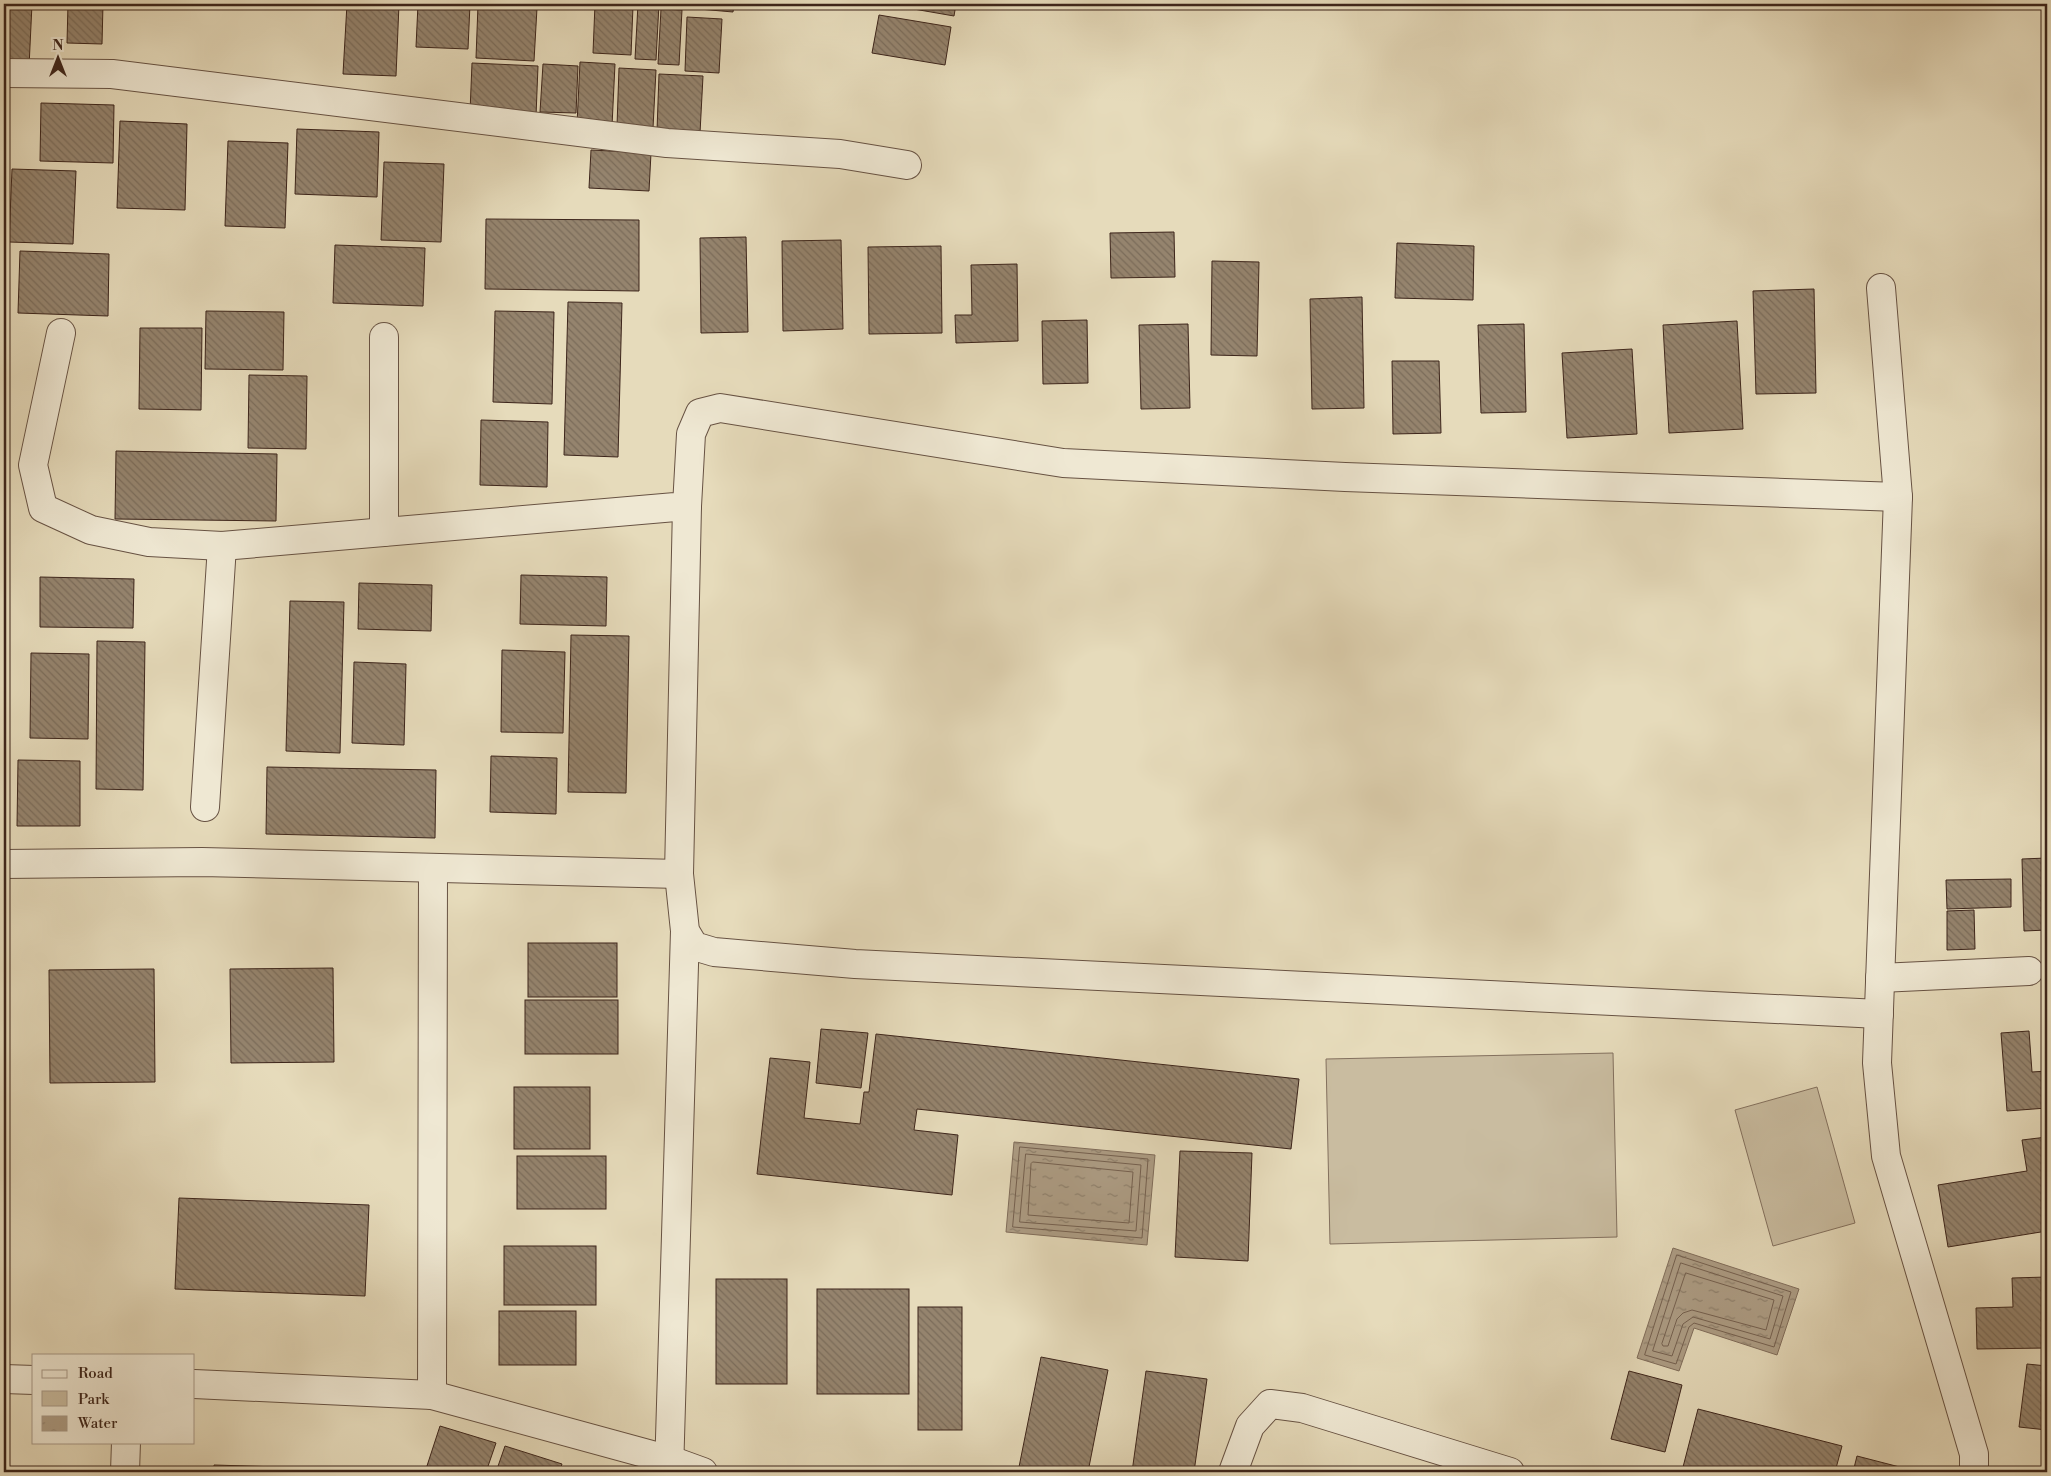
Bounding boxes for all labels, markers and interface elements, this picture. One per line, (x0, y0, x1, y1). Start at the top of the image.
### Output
north arrow (32, 32, 82, 82)
text: N (52, 37, 64, 55)
legend (32, 1354, 195, 1444)
text: Road (78, 1364, 113, 1383)
text: Park (78, 1390, 110, 1409)
text: Water (77, 1414, 118, 1433)

